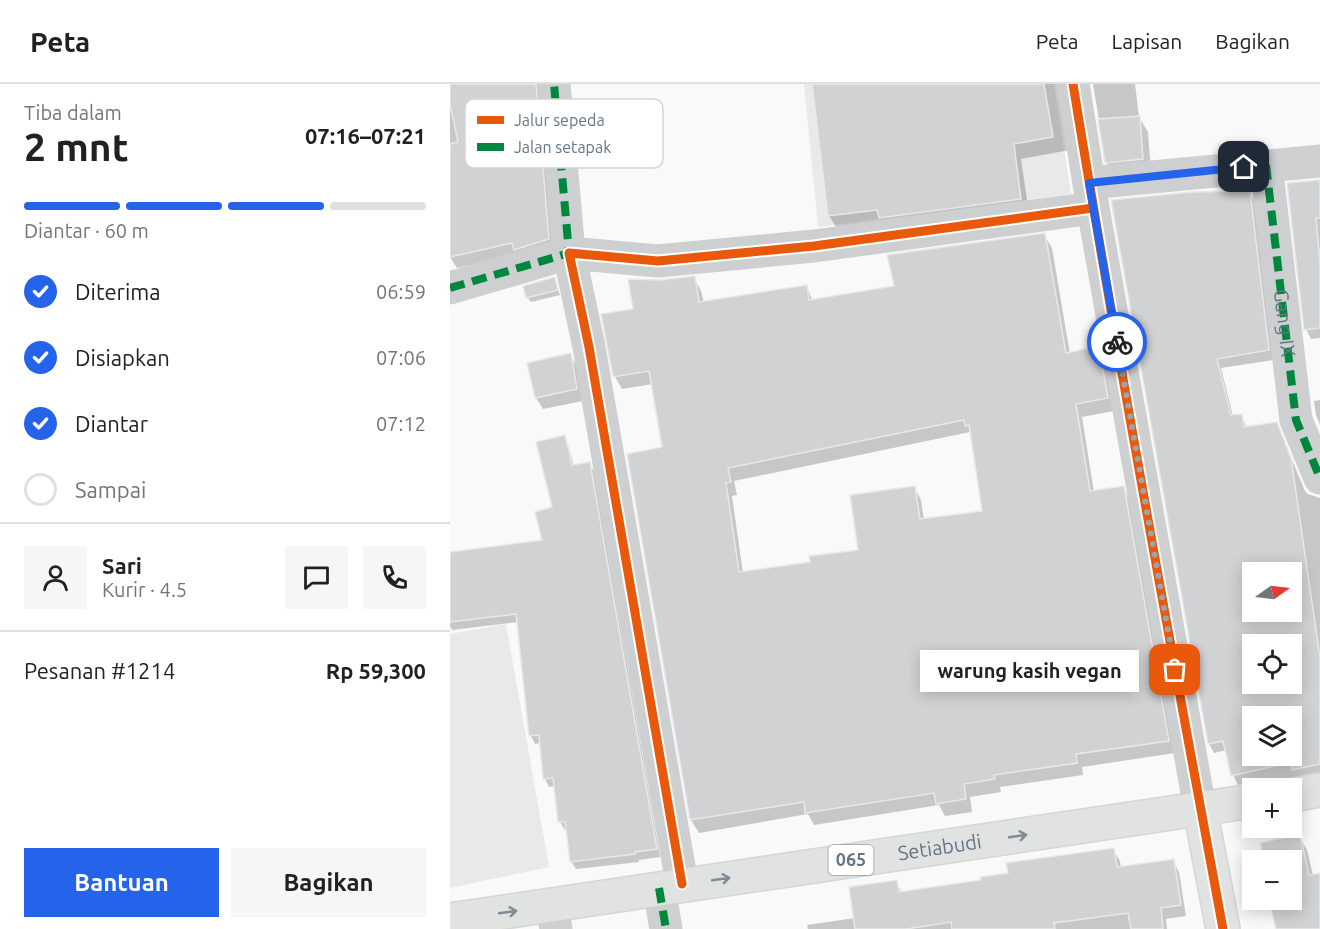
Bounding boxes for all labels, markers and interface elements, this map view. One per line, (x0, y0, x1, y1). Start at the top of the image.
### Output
text: Peta (30, 26, 90, 57)
text: Peta (1036, 29, 1079, 53)
text: Lapisan (1112, 29, 1182, 53)
text: Bagikan (1215, 29, 1290, 53)
legend (465, 99, 663, 168)
text: Tiba dalam (24, 101, 122, 124)
text: Jalur sepeda (514, 111, 605, 129)
text: 07:16–07:21 (305, 123, 426, 148)
text: 2 mnt (24, 125, 128, 168)
text: Jalan setapak (514, 138, 611, 156)
pin (1218, 141, 1269, 192)
icon: home (1227, 150, 1260, 183)
text: Diantar · 60 m (24, 219, 149, 242)
icon: check (24, 275, 57, 308)
text: Diterima (75, 279, 161, 304)
text: 06:59 (376, 280, 426, 303)
street label: Gang IX (1270, 287, 1300, 358)
courier (1087, 312, 1147, 372)
icon: bike (1101, 326, 1134, 359)
icon: check (24, 341, 57, 374)
text: Disiapkan (75, 345, 170, 370)
text: 07:06 (376, 346, 426, 369)
icon: check (24, 407, 57, 440)
text: Diantar (75, 411, 148, 436)
text: 07:12 (376, 412, 426, 435)
text: Sampai (75, 477, 146, 502)
button: person (24, 546, 87, 609)
button: chat (285, 546, 348, 609)
button: phone (363, 546, 426, 609)
text: Sari (102, 553, 142, 578)
north arrow (1242, 562, 1302, 622)
map controls (1242, 562, 1302, 910)
text: Kurir · 4.5 (102, 578, 187, 601)
button: locate (1242, 634, 1302, 694)
pin (1149, 644, 1200, 695)
callout: warung kasih vegan (920, 649, 1139, 691)
icon: bag (1158, 653, 1191, 686)
text: Pesanan #1214 (24, 658, 175, 683)
text: Rp 59,300 (326, 658, 426, 683)
text: warung kasih vegan (937, 659, 1122, 682)
button: layers (1242, 706, 1302, 766)
button: + (1242, 778, 1302, 838)
street label: Setiabudi (896, 829, 983, 864)
one-way arrow (1008, 830, 1028, 841)
road number: 065 (828, 845, 874, 875)
button: Bantuan (24, 848, 219, 917)
button: Bagikan (231, 848, 426, 917)
button: − (1242, 850, 1302, 910)
one-way arrow (711, 873, 731, 884)
one-way arrow (498, 906, 517, 917)

